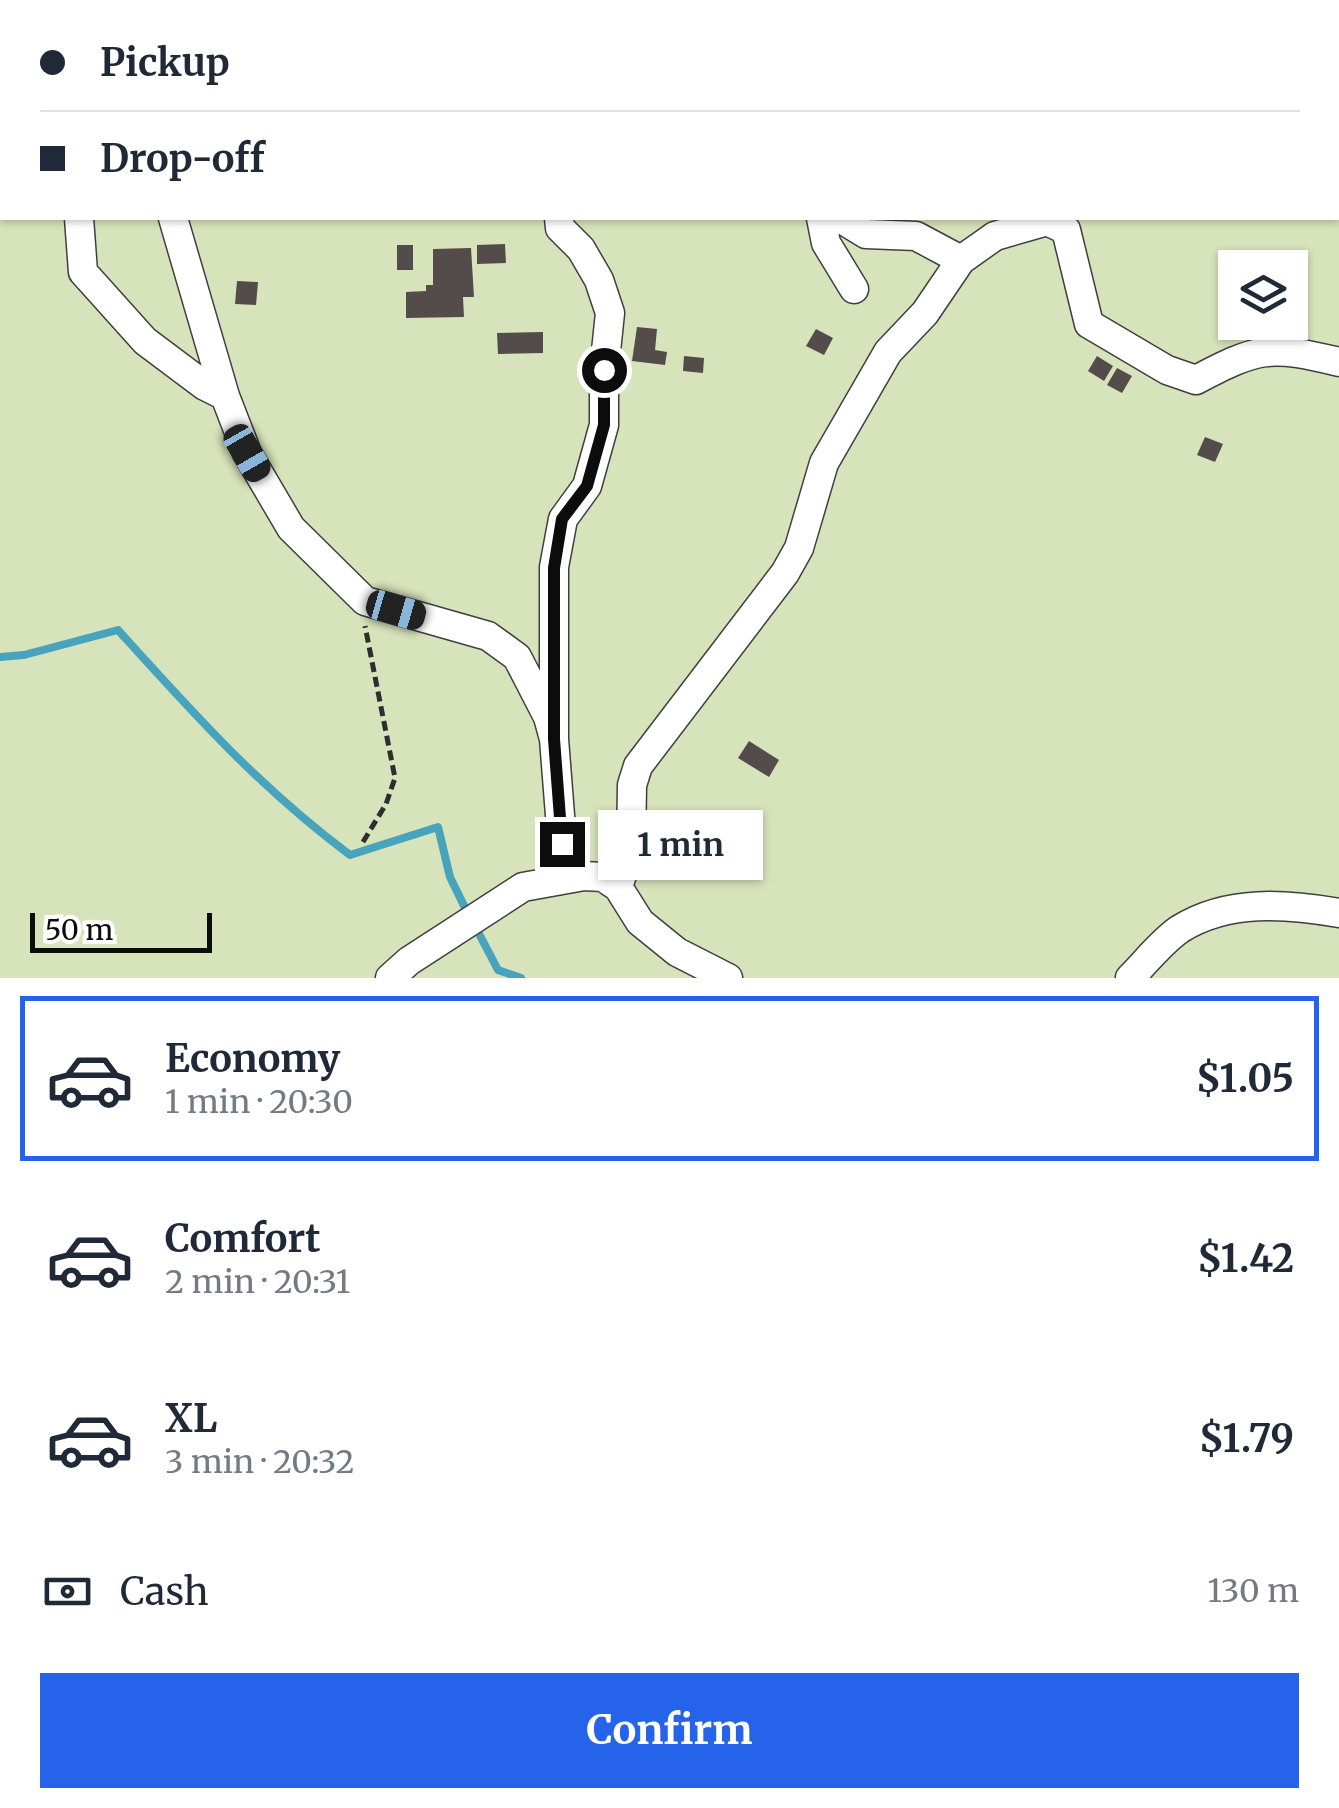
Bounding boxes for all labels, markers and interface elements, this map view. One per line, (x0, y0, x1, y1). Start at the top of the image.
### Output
text: Pickup (100, 39, 230, 86)
text: Drop-off (100, 135, 265, 182)
map controls (1218, 250, 1308, 340)
button: layers (1218, 250, 1308, 340)
route start (582, 348, 627, 393)
car (219, 420, 275, 486)
car (363, 587, 429, 633)
callout: 1 min (597, 809, 762, 879)
route end (540, 822, 585, 867)
text: 1 min (637, 825, 724, 865)
scale bar (30, 908, 212, 953)
text: 50 m (45, 912, 113, 948)
icon: car (45, 1034, 135, 1124)
text: Economy (165, 1035, 340, 1082)
text: $1.05 (1196, 1055, 1294, 1102)
text: 1 min · 20:30 (165, 1082, 353, 1122)
icon: car (45, 1214, 135, 1304)
text: Comfort (165, 1215, 321, 1262)
text: $1.42 (1197, 1235, 1294, 1282)
text: 2 min · 20:31 (165, 1262, 350, 1302)
icon: car (45, 1394, 135, 1484)
text: XL (165, 1395, 217, 1442)
text: $1.79 (1199, 1415, 1294, 1462)
text: 3 min · 20:32 (165, 1442, 354, 1482)
icon: cash (40, 1564, 95, 1619)
text: Cash (120, 1568, 209, 1615)
text: 130 m (1207, 1571, 1299, 1611)
button: Confirm (40, 1673, 1299, 1788)

